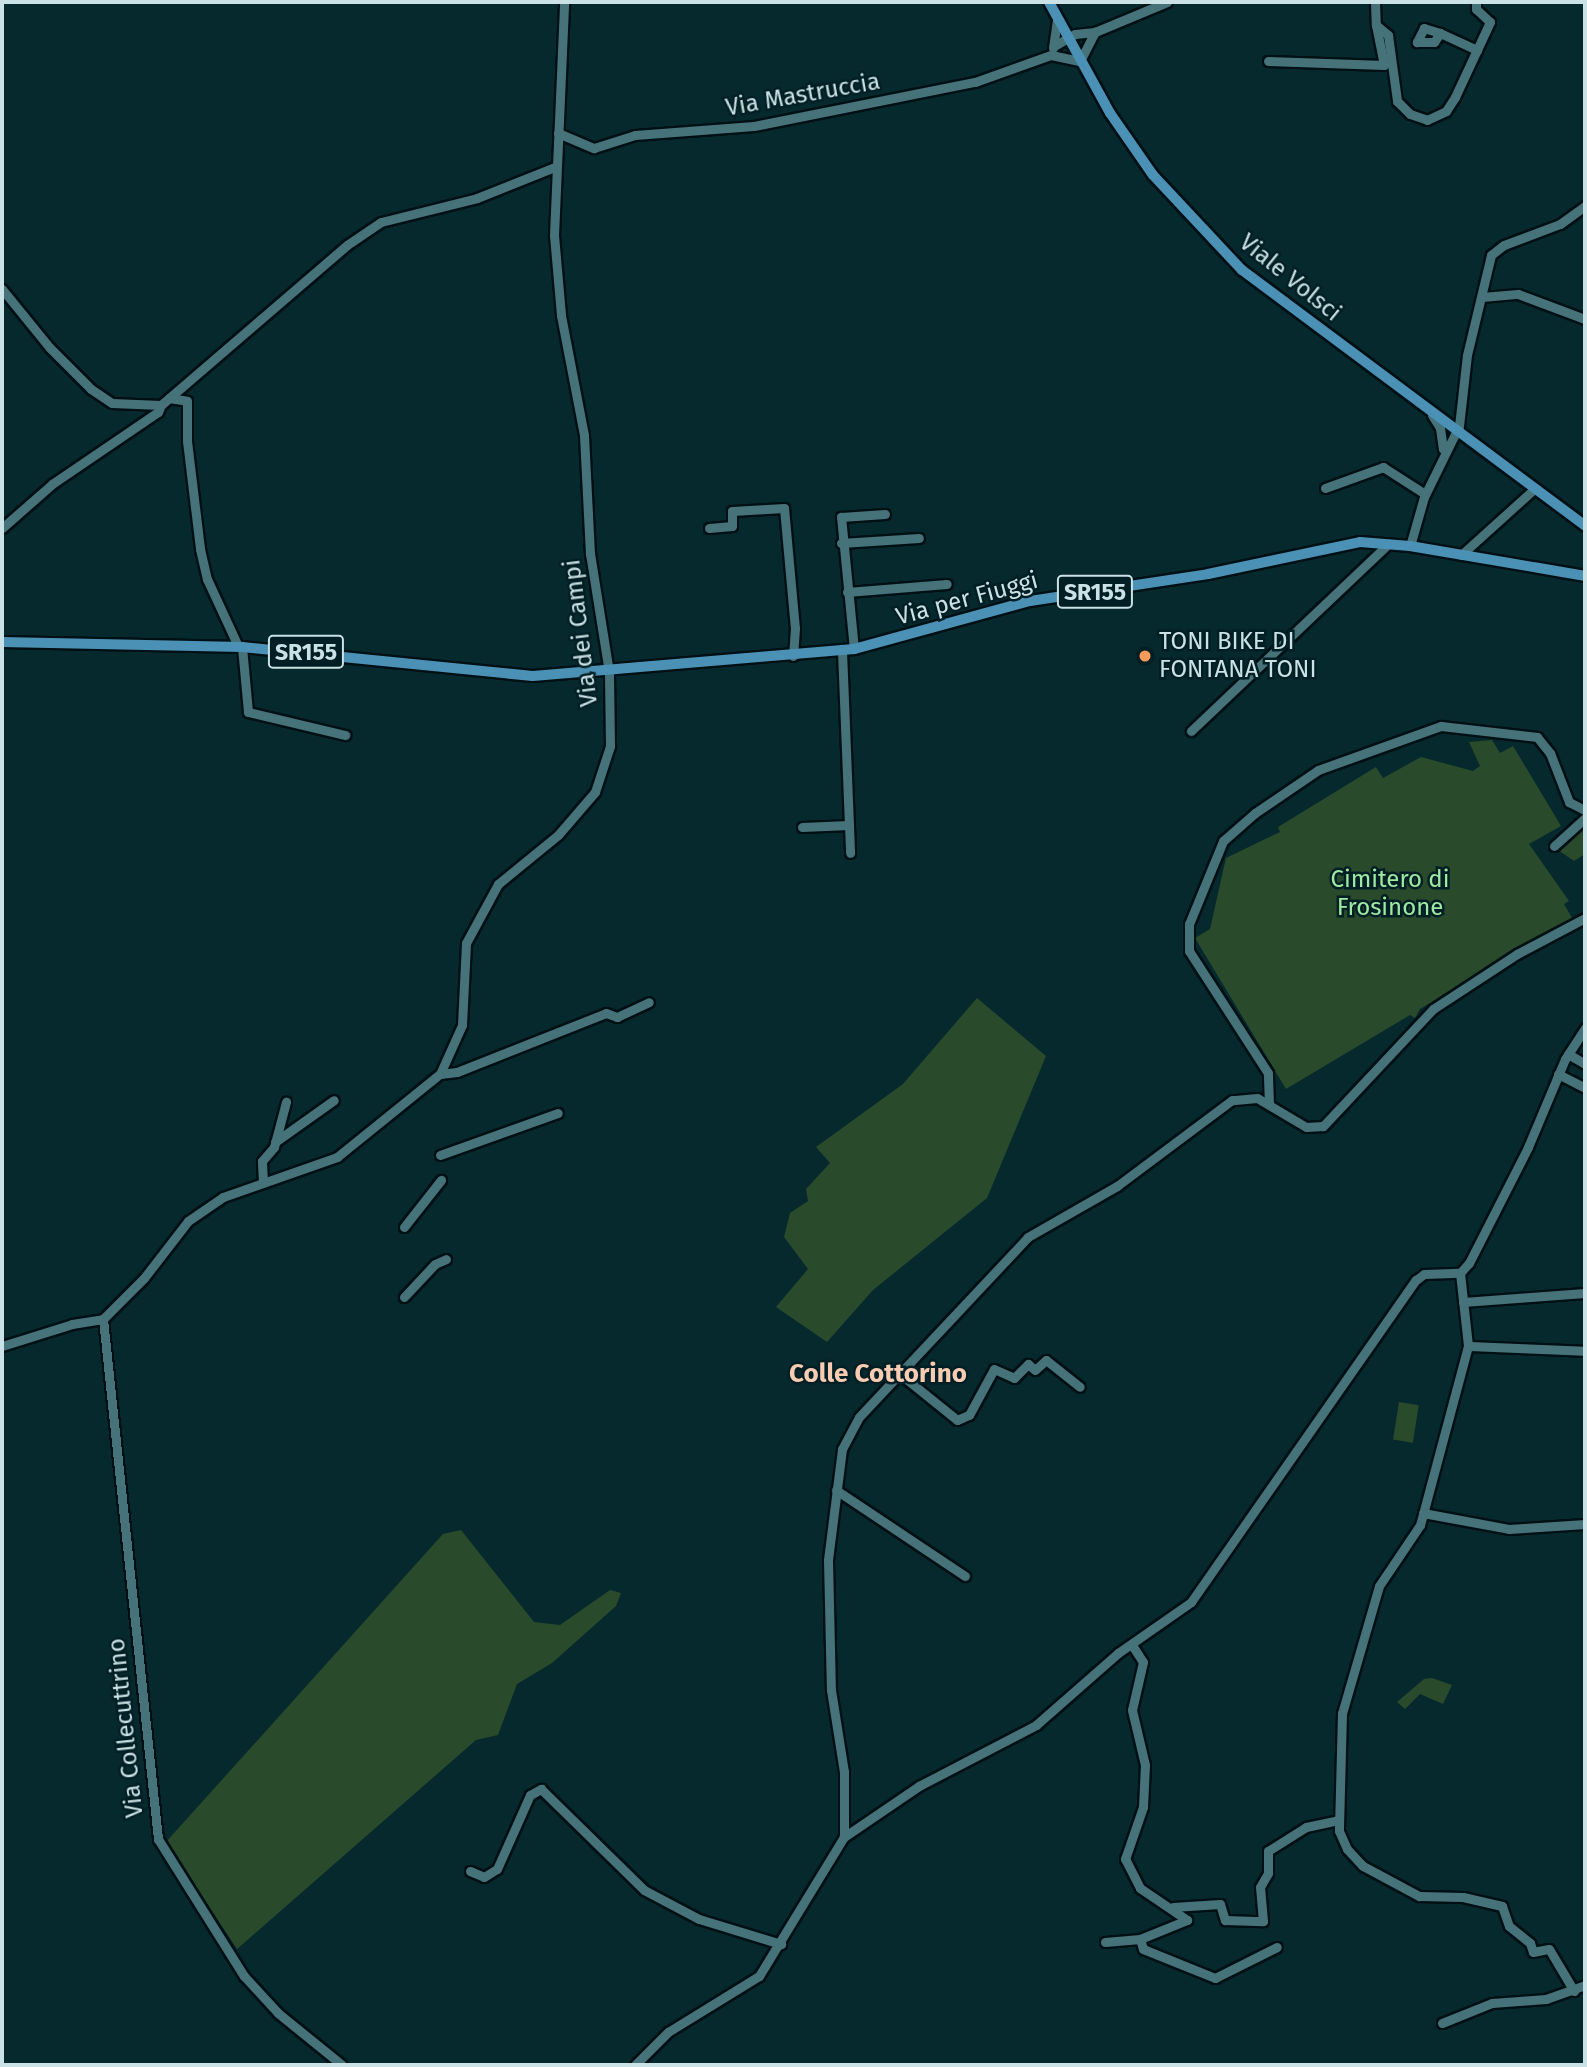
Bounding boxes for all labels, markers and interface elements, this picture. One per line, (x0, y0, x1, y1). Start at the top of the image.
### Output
street label: Via Mastruccia (723, 67, 883, 123)
street label: Viale Volsci (1233, 228, 1347, 328)
street label: Via dei Campi (558, 558, 604, 708)
street label: Via per Fiuggi (893, 566, 1041, 632)
road number: SR155 (1056, 572, 1134, 612)
place label: TONI BIKE DI FONTANA TONI (1159, 628, 1316, 684)
road number: SR155 (268, 632, 344, 672)
marker: TONI BIKE DI FONTANA TONI (1137, 648, 1153, 664)
park label: Cimitero di Frosinone (1331, 866, 1449, 922)
district label: Colle Cottorino (789, 1358, 967, 1390)
street label: Via Collecuttrino (102, 1637, 150, 1819)

